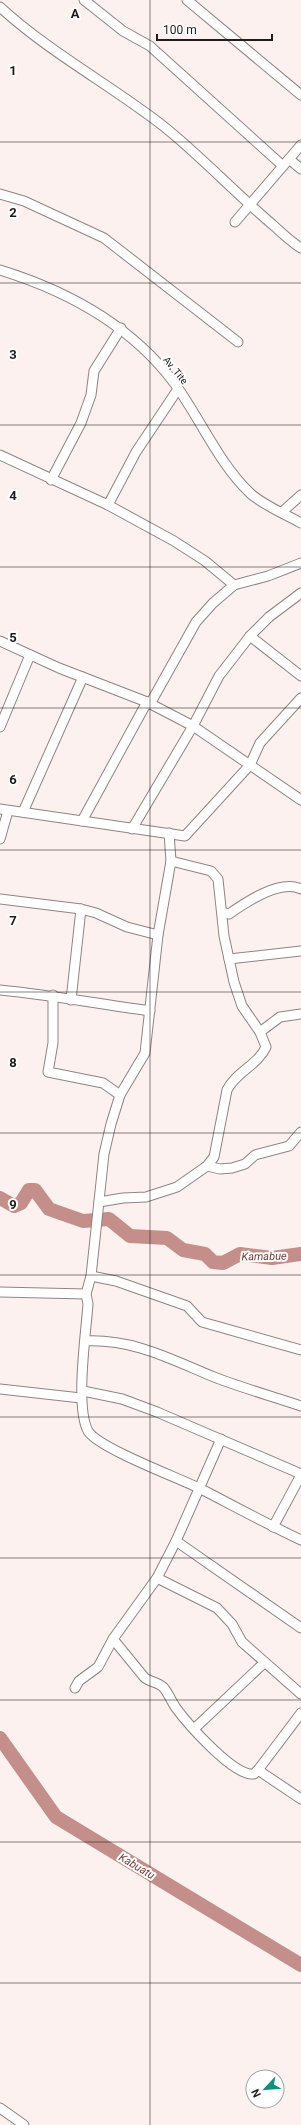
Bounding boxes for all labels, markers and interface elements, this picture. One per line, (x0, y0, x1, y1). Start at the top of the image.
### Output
text: A (71, 6, 80, 21)
scale bar (157, 16, 272, 42)
text: 100 m (163, 23, 197, 37)
text: 1 (9, 63, 17, 78)
text: 2 (9, 205, 17, 220)
text: 3 (9, 347, 17, 362)
street label: Av. Tite (161, 354, 190, 386)
text: 4 (9, 488, 17, 503)
text: 5 (9, 630, 17, 645)
text: 6 (9, 772, 17, 787)
text: 7 (9, 913, 17, 928)
text: 8 (9, 1055, 17, 1070)
text: 9 (9, 1197, 17, 1212)
water label: Kamabue (241, 1250, 287, 1263)
water label: Kabuatu (116, 1851, 157, 1882)
north arrow (245, 2069, 285, 2109)
text: N (249, 2087, 264, 2100)

